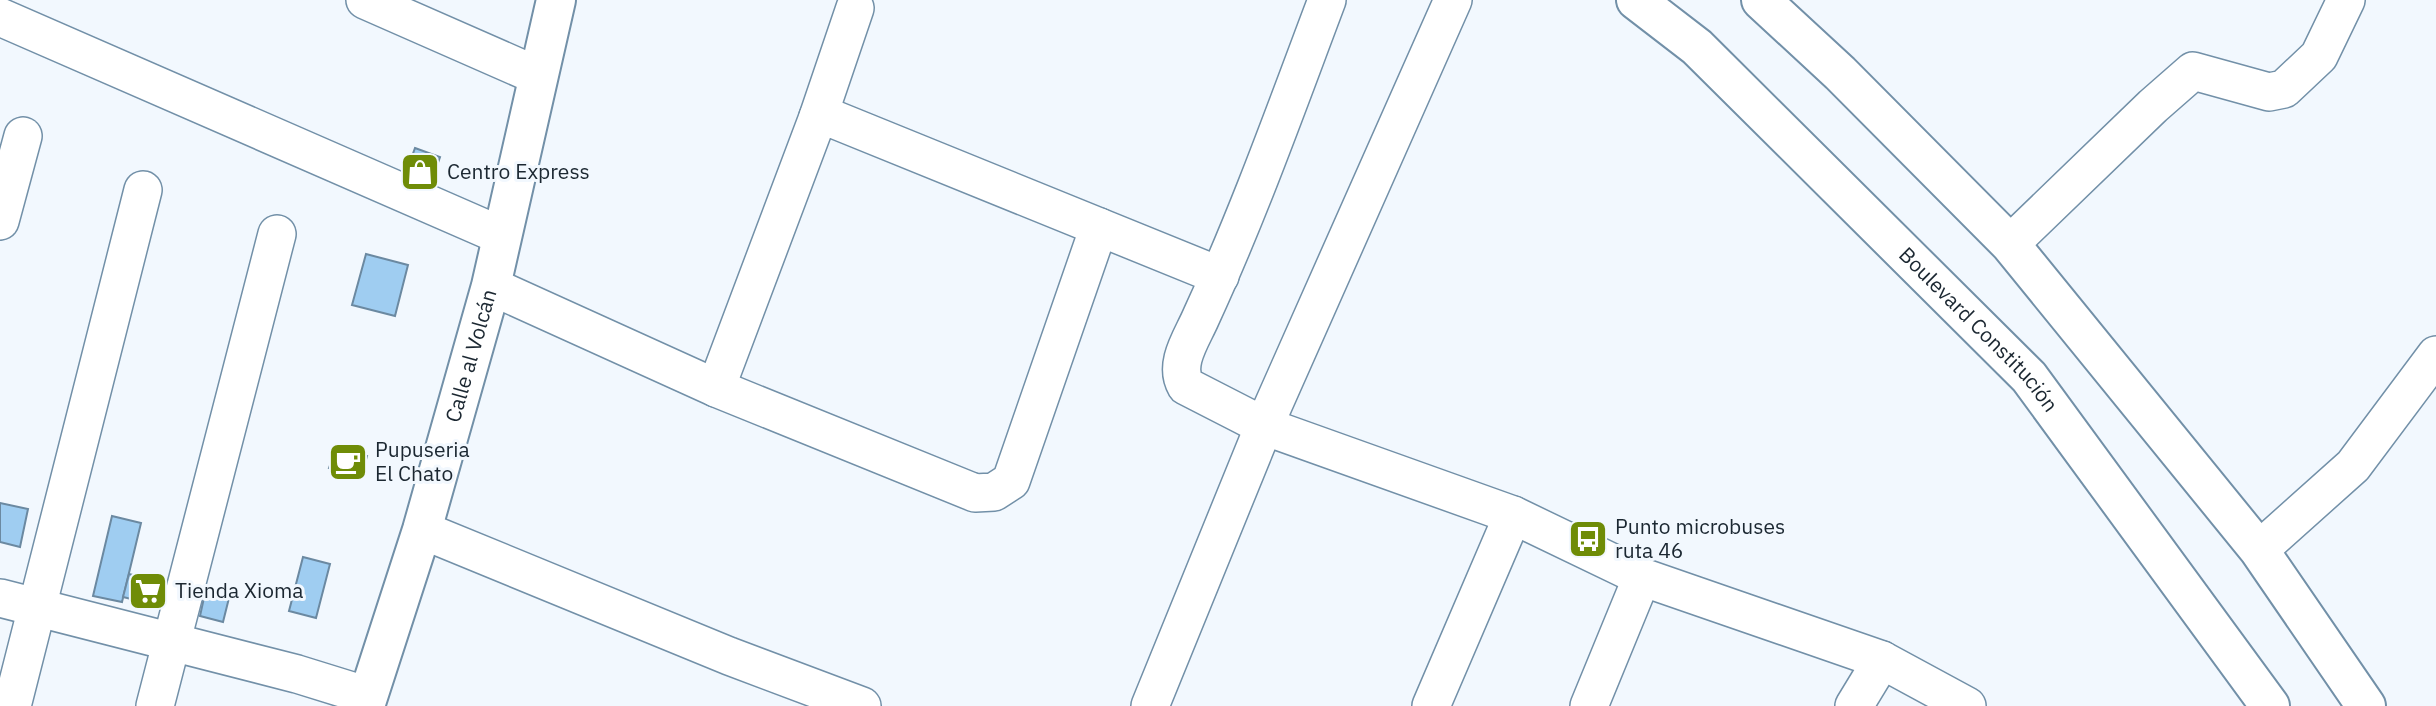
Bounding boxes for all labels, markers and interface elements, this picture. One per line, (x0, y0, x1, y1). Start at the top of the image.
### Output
shop icon: Centro Express (399, 151, 441, 193)
place label: Centro Express (447, 157, 590, 185)
street label: Boulevard Constitución (1893, 240, 2065, 417)
street label: Calle al Volcán (438, 286, 502, 425)
place label: Pupuseria El Chato (375, 435, 470, 487)
cafe icon: Pupuseria El Chato (327, 441, 369, 483)
place label: Punto microbuses ruta 46 (1615, 512, 1785, 564)
bus stop icon: Punto microbuses ruta 46 (1567, 518, 1609, 560)
supermarket icon: Tienda Xioma (127, 570, 169, 612)
place label: Tienda Xioma (175, 576, 304, 604)

